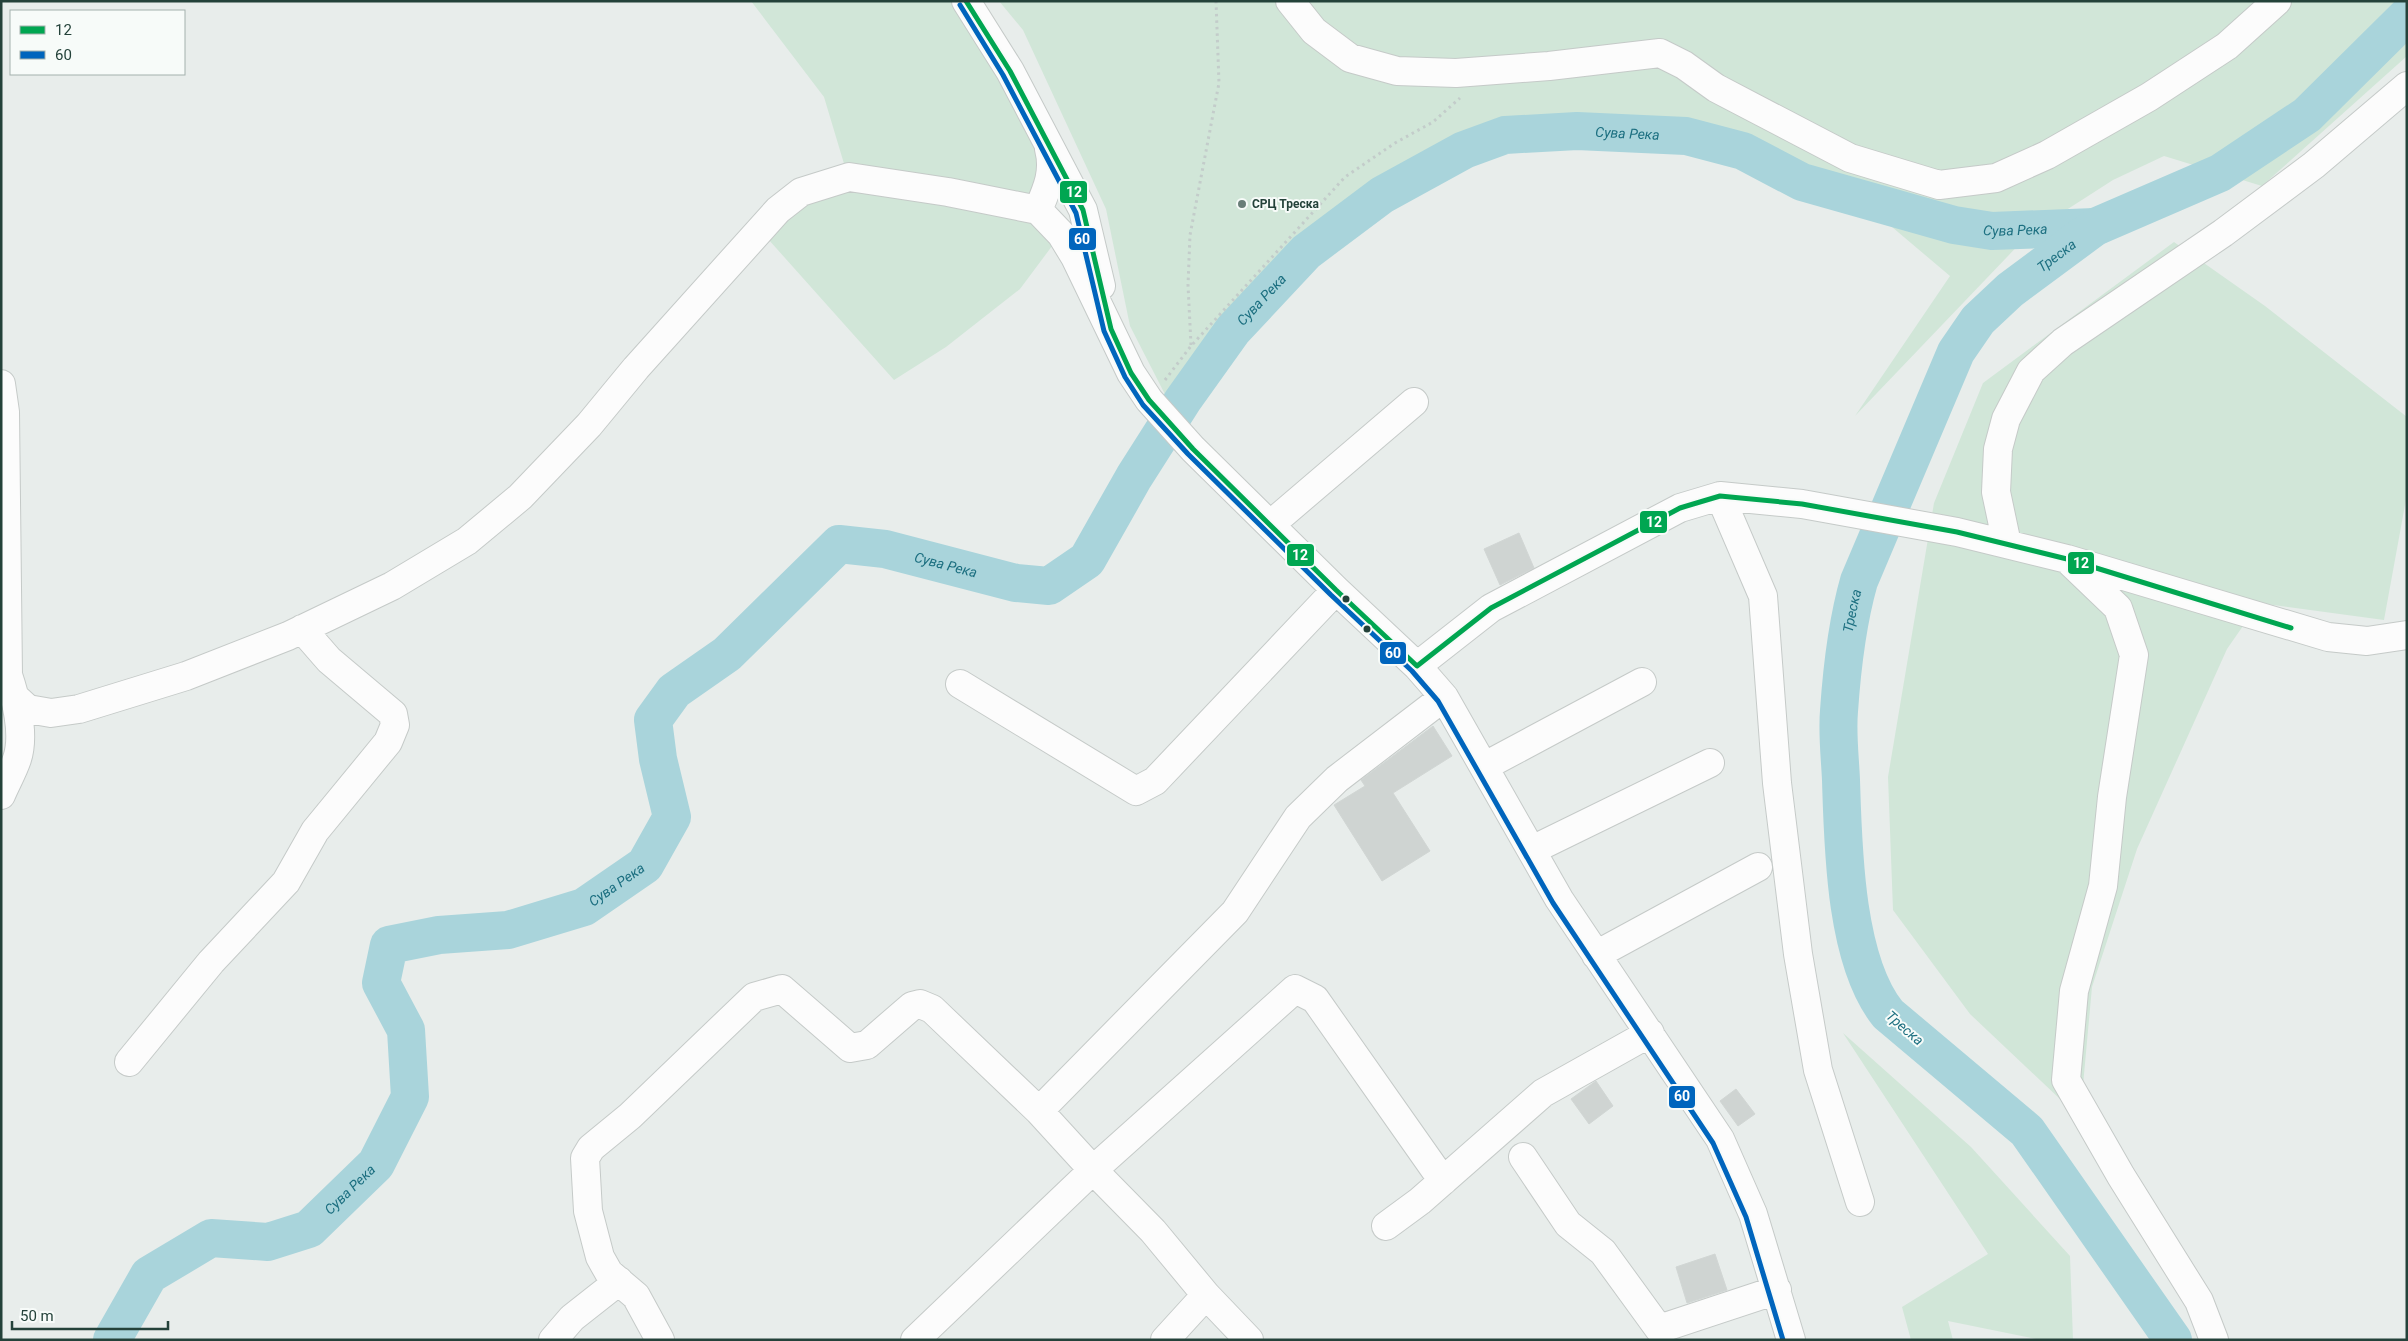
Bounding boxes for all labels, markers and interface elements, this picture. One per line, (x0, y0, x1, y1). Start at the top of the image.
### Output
legend (10, 10, 185, 75)
text: 12 (55, 21, 72, 39)
text: 60 (55, 46, 72, 64)
water label: Сува Река (1595, 124, 1660, 143)
line badge: 12 (1059, 180, 1088, 204)
text: 12 (1066, 184, 1082, 200)
place label: СРЦ Треска (1252, 197, 1319, 211)
marker: СРЦ Треска (1236, 198, 1248, 210)
water label: Сува Река (1982, 221, 2048, 239)
line badge: 60 (1068, 227, 1097, 251)
text: 60 (1074, 231, 1090, 247)
water label: Треска (2034, 236, 2079, 275)
water label: Сува Река (1234, 271, 1289, 329)
line badge: 12 (1639, 510, 1668, 534)
text: 12 (1646, 514, 1662, 530)
line badge: 12 (1286, 543, 1315, 567)
text: 12 (1292, 547, 1308, 563)
water label: Сува Река (913, 549, 979, 581)
line badge: 12 (2067, 551, 2095, 575)
text: 12 (2073, 555, 2089, 571)
water label: Треска (1840, 587, 1864, 634)
unlabelled marker (1341, 594, 1351, 604)
unlabelled marker (1362, 624, 1372, 634)
line badge: 60 (1379, 641, 1407, 665)
text: 60 (1385, 645, 1401, 661)
water label: Сува Река (586, 860, 648, 909)
water label: Треска (1883, 1008, 1927, 1048)
line badge: 60 (1668, 1085, 1696, 1109)
text: 60 (1674, 1088, 1690, 1104)
water label: Сува Река (321, 1161, 378, 1218)
scale bar (12, 1298, 169, 1330)
text: 50 m (20, 1307, 54, 1325)

